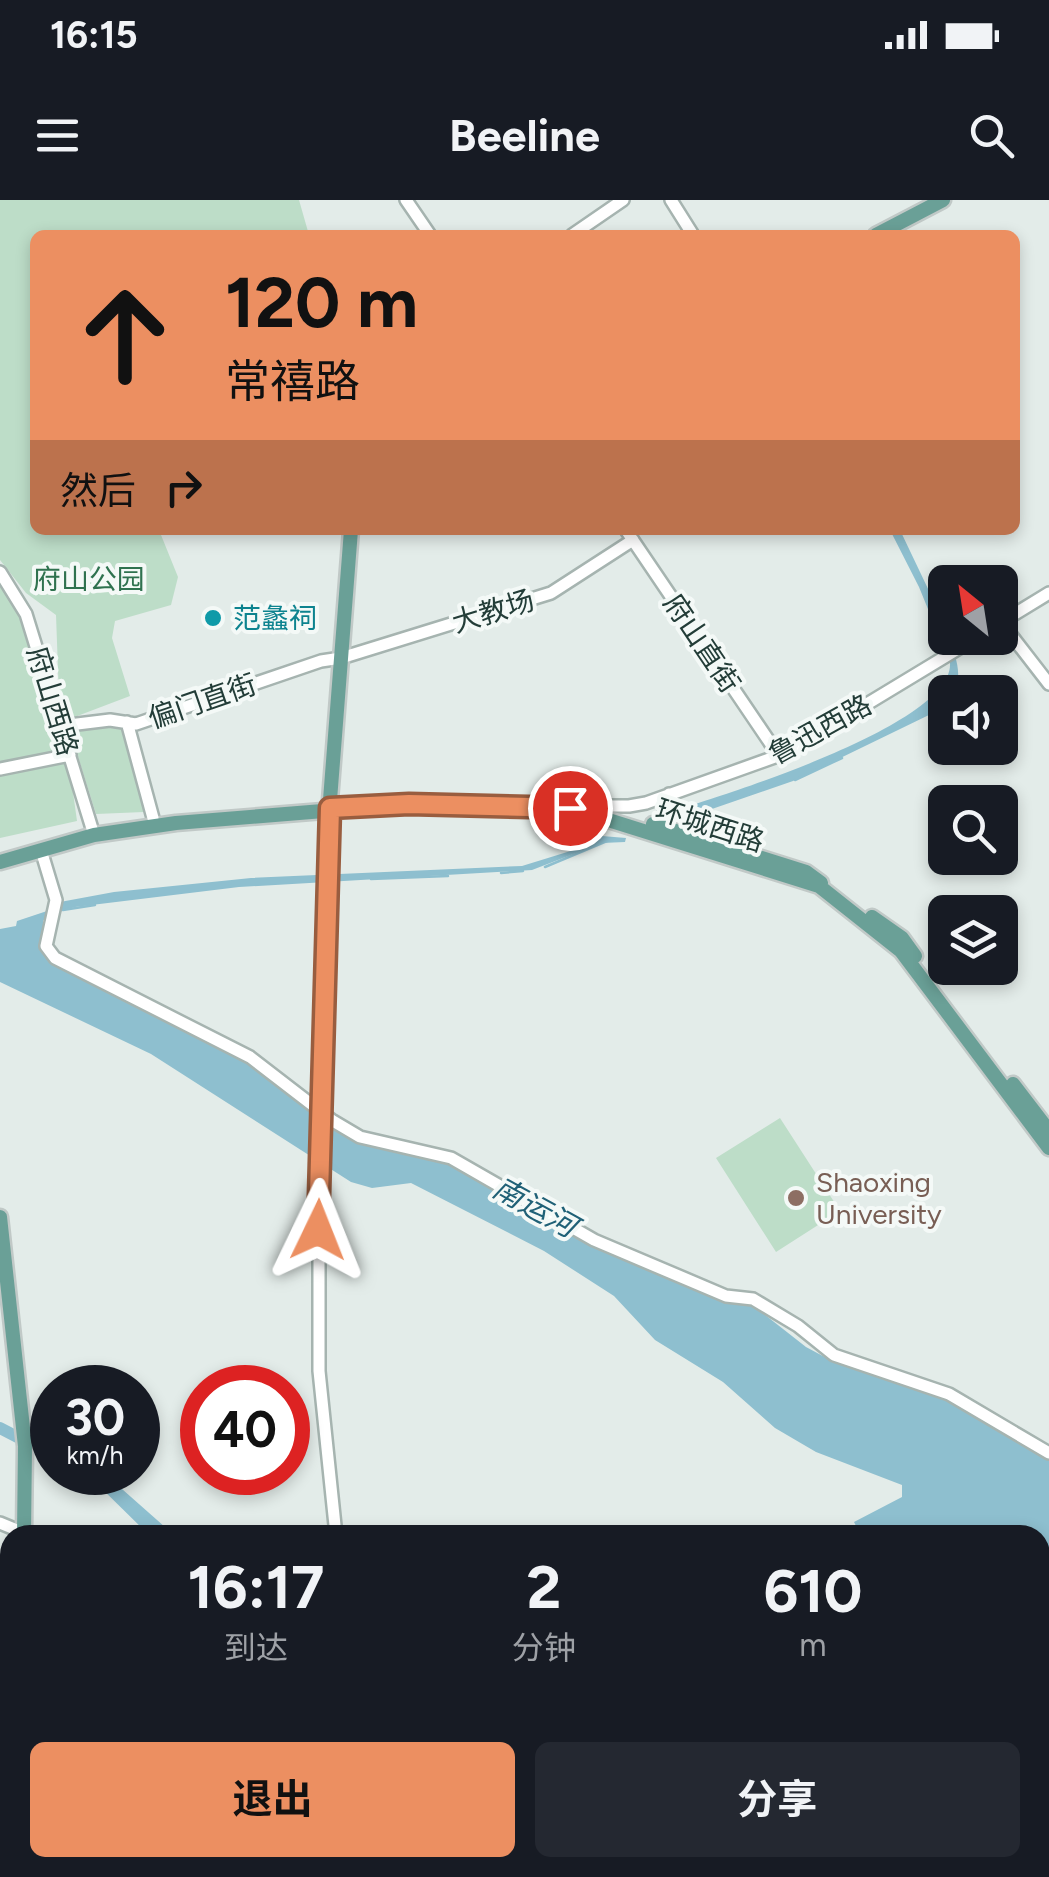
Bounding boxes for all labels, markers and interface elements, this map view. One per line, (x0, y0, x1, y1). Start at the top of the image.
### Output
text: 16:15 (50, 12, 138, 58)
icon: menu (30, 108, 85, 163)
text: Beeline (449, 108, 600, 162)
icon: search (964, 108, 1019, 163)
text: 120 m (225, 260, 418, 345)
icon: ahead (60, 270, 190, 400)
text: 常禧路 (225, 354, 360, 408)
icon: right (156, 460, 211, 515)
text: 然后 (60, 468, 136, 514)
park label: 府山公园 (33, 562, 145, 596)
north arrow (928, 565, 1018, 655)
map controls (928, 565, 1018, 985)
street label: 大教场 (448, 582, 538, 640)
street label: 府山直街 (657, 587, 747, 699)
place label: 范蠡祠 (233, 601, 317, 635)
marker: 范蠡祠 (202, 607, 224, 629)
street label: 府山西路 (20, 642, 86, 760)
street label: 偏门直街 (144, 667, 260, 735)
button: sound (928, 675, 1018, 765)
street label: 鲁迅西路 (763, 687, 877, 771)
pin (528, 766, 613, 851)
icon: arrive (543, 781, 598, 836)
button: search (928, 785, 1018, 875)
street label: 环城西路 (651, 792, 769, 858)
button: layers (928, 895, 1018, 985)
place label: Shaoxing University (816, 1165, 942, 1231)
water label: 南运河 (487, 1169, 588, 1247)
position arrow (266, 1178, 370, 1282)
marker: Shaoxing University (785, 1187, 807, 1209)
speed limit sign: 40 (180, 1365, 310, 1495)
text: 30 (65, 1387, 125, 1448)
text: km/h (66, 1440, 124, 1470)
text: 16:17 (188, 1551, 324, 1623)
text: 2 (527, 1551, 561, 1623)
text: 610 (763, 1555, 862, 1627)
text: m (799, 1626, 827, 1664)
text: 到达 (224, 1629, 288, 1667)
text: 分钟 (512, 1629, 576, 1667)
button: 退出 (30, 1742, 515, 1857)
button: 分享 (535, 1742, 1020, 1857)

